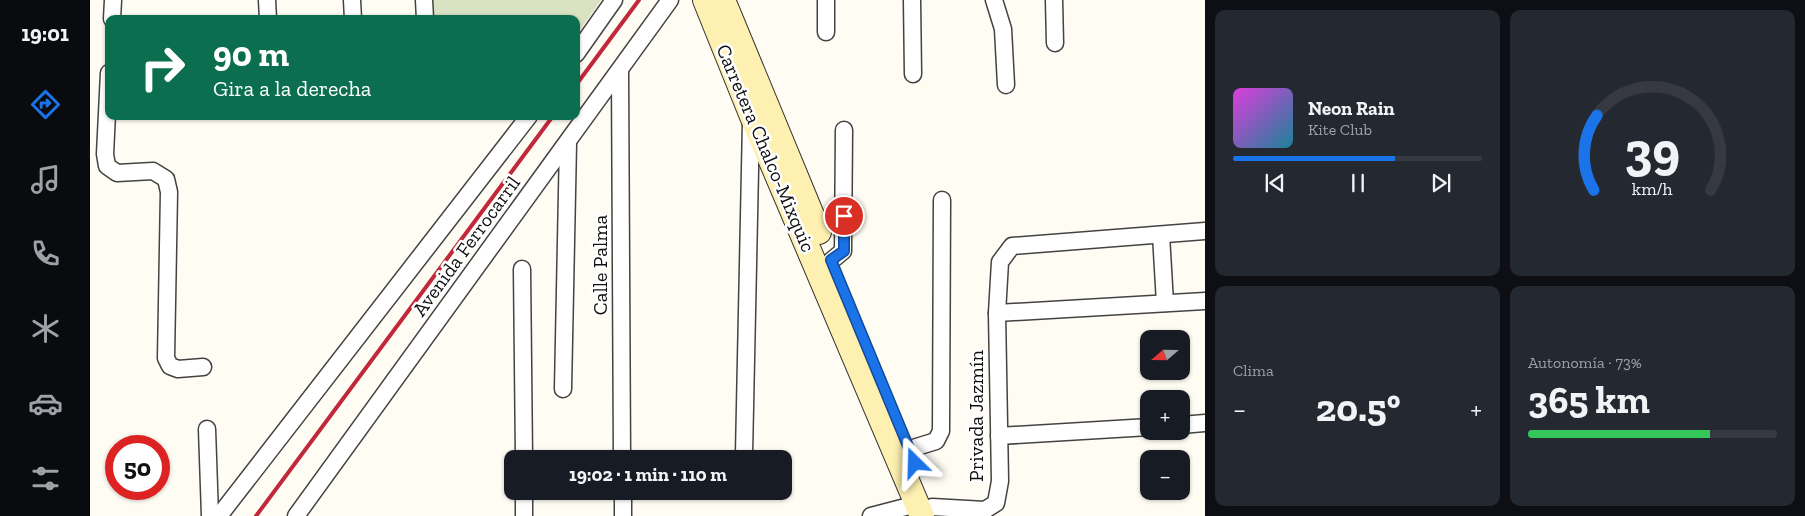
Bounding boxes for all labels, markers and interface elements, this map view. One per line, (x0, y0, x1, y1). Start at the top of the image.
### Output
text: 19:01 (21, 20, 69, 47)
text: 90 m (213, 33, 289, 75)
icon: right (130, 35, 195, 100)
street label: Carretera Chalco-Mixquic (711, 41, 821, 255)
text: Gira a la derecha (213, 75, 371, 102)
icon: directions (28, 87, 63, 122)
text: Neon Rain (1308, 97, 1395, 120)
text: Kite Club (1308, 120, 1372, 139)
text: 39 (1625, 120, 1680, 182)
icon: music (28, 162, 63, 197)
icon: previous (1261, 169, 1289, 197)
icon: pause (1344, 169, 1372, 197)
icon: next (1427, 169, 1455, 197)
street label: Avenida Ferrocarril (407, 171, 525, 321)
text: km/h (1632, 178, 1673, 200)
pin (823, 195, 865, 237)
icon: arrive (830, 202, 858, 230)
street label: Calle Palma (588, 214, 612, 315)
icon: phone (28, 236, 63, 271)
icon: climate (28, 311, 63, 346)
north arrow (1140, 330, 1190, 380)
map controls (1140, 330, 1190, 500)
street label: Privada Jazmín (964, 350, 988, 482)
text: Autonomía · 73% (1528, 353, 1642, 372)
text: Clima (1233, 361, 1274, 380)
text: 365 km (1528, 377, 1650, 423)
text: 20.5° (1316, 385, 1400, 431)
icon: car (28, 386, 63, 421)
button: + (1140, 390, 1190, 440)
text: − (1233, 393, 1246, 426)
text: + (1470, 393, 1482, 426)
speed limit sign: 50 (105, 435, 170, 500)
position arrow (888, 436, 940, 488)
button: − (1140, 450, 1190, 500)
icon: filters (28, 461, 63, 496)
text: 19:02 · 1 min · 110 m (569, 463, 727, 486)

